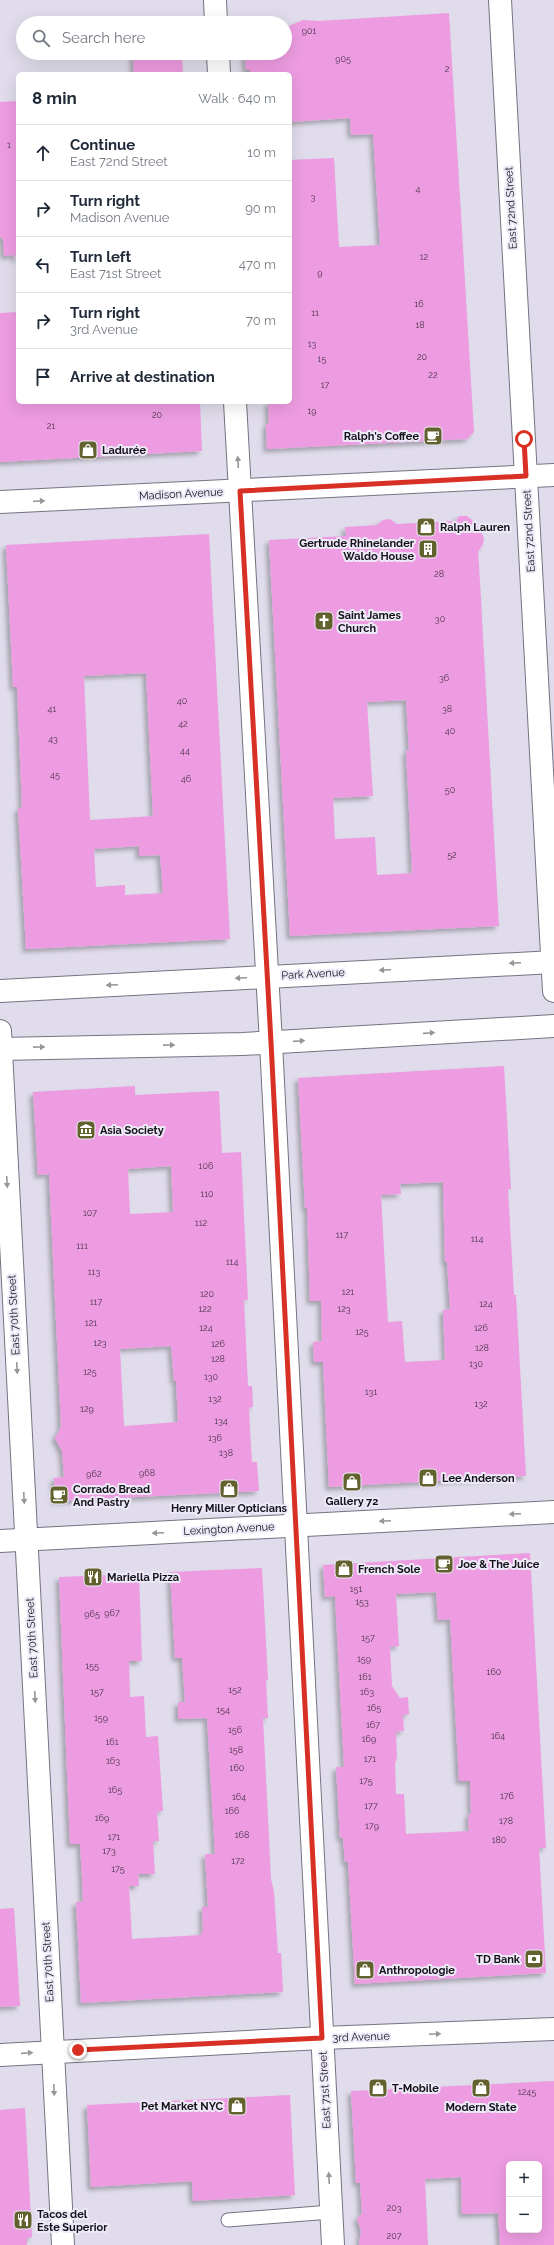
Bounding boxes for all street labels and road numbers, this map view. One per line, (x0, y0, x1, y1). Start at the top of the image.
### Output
street label: East 72nd Street (502, 166, 520, 250)
street label: Madison Avenue (139, 485, 224, 503)
street label: East 72nd Street (520, 489, 538, 573)
street label: Park Avenue (281, 966, 346, 982)
street label: East 70th Street (5, 1274, 23, 1356)
street label: Lexington Avenue (183, 1520, 275, 1538)
street label: East 70th Street (23, 1597, 41, 1679)
street label: East 70th Street (39, 1921, 57, 2003)
street label: 3rd Avenue (332, 2029, 390, 2044)
street label: East 71st Street (316, 2051, 334, 2129)

